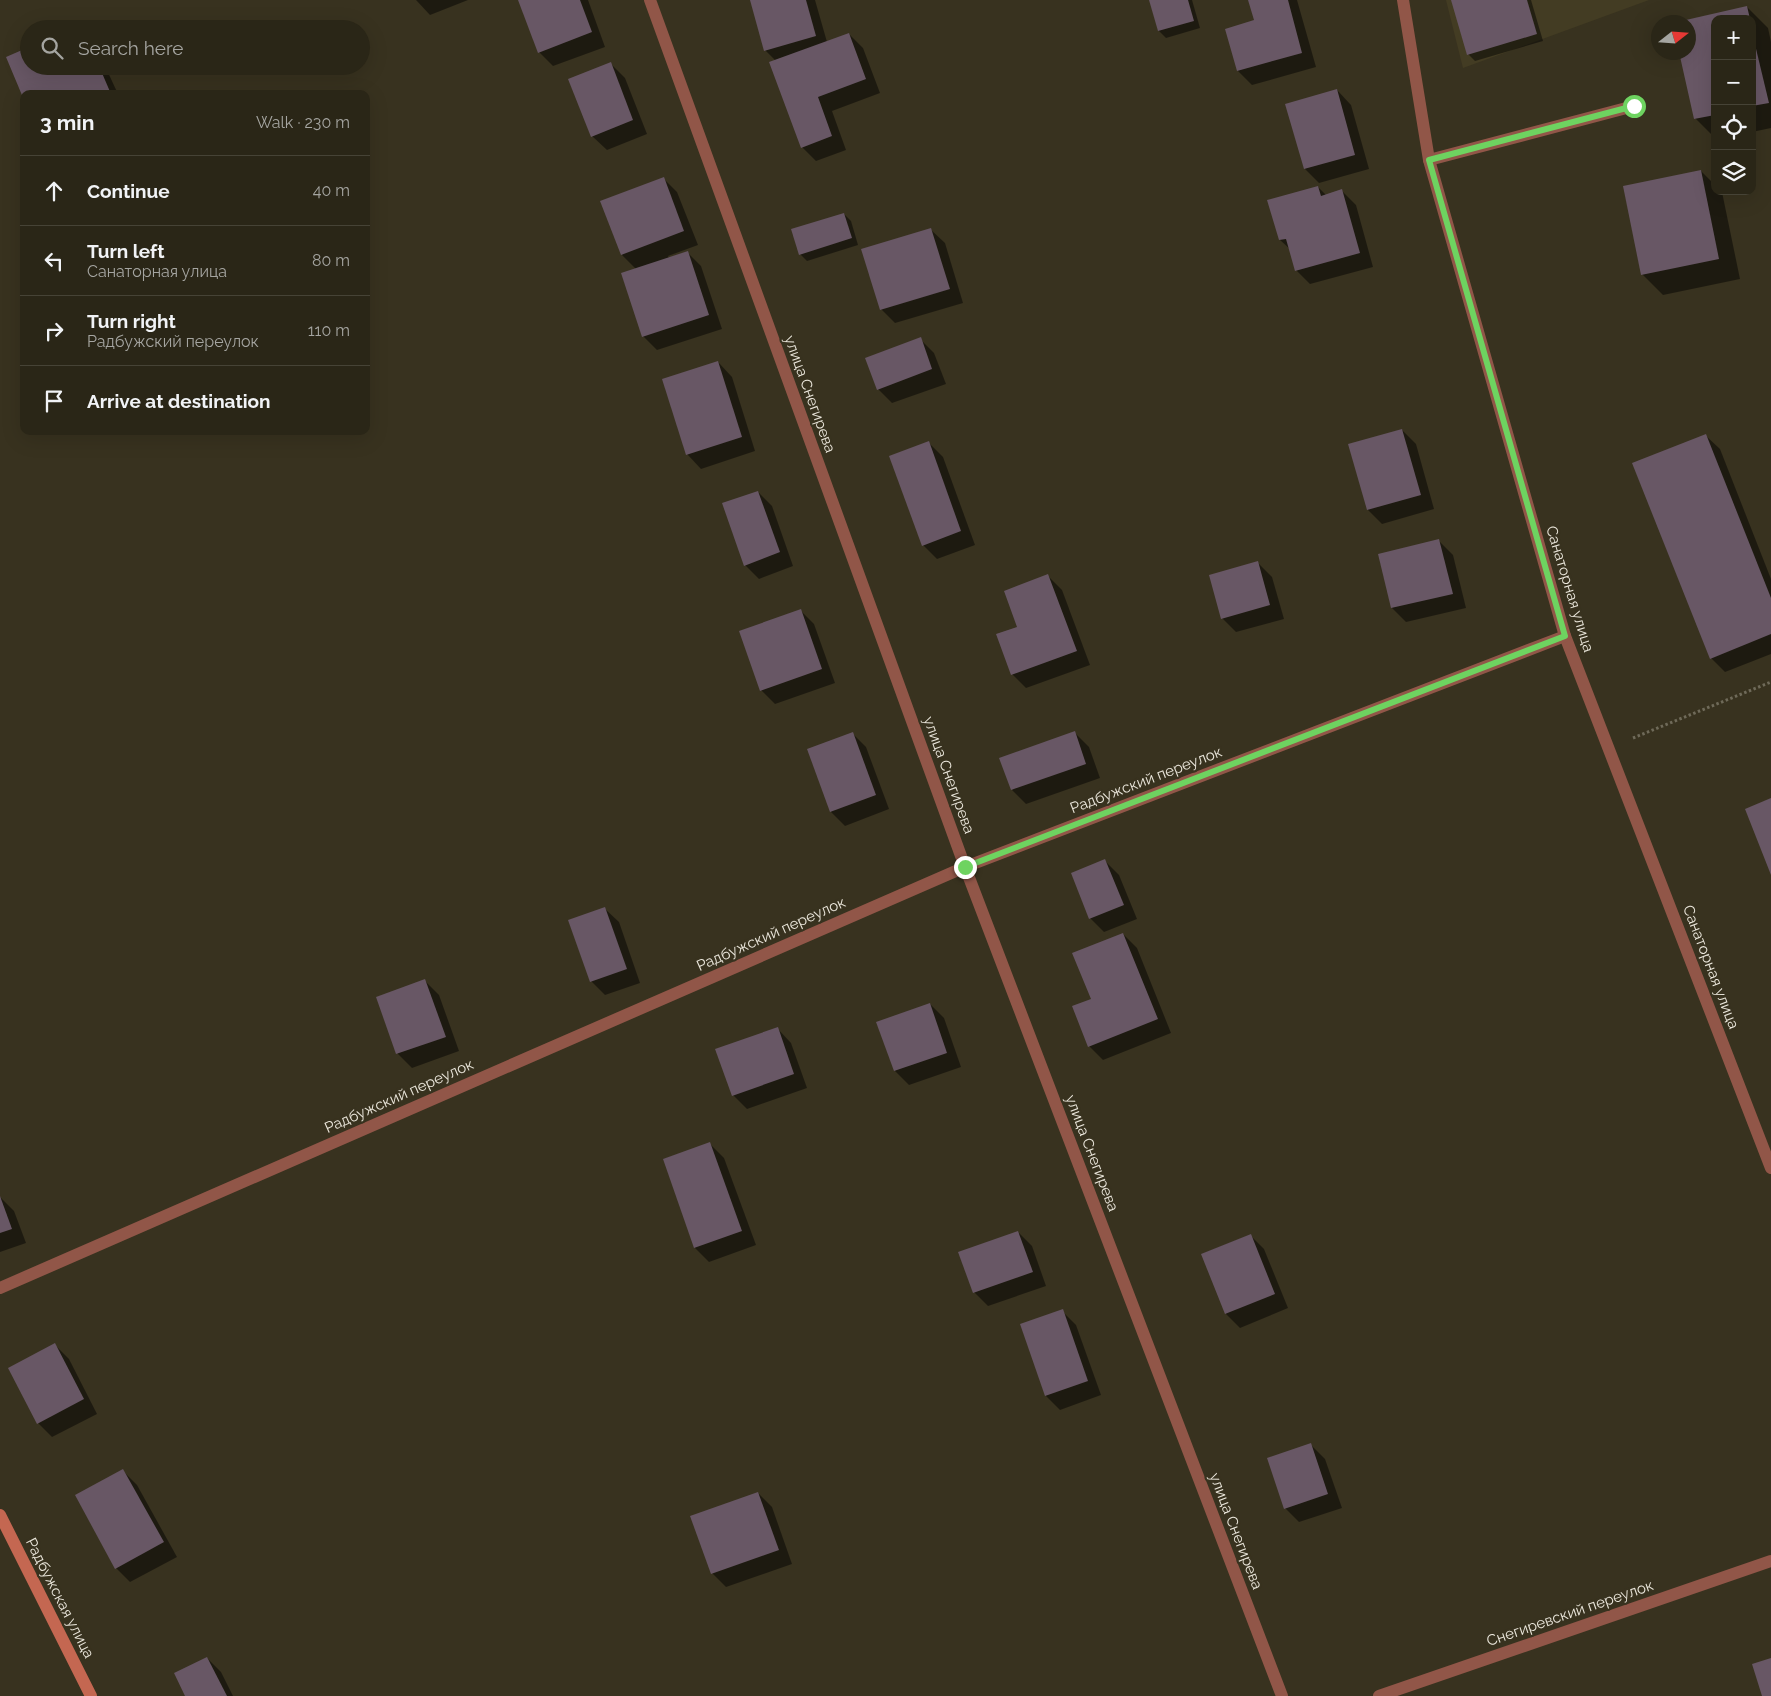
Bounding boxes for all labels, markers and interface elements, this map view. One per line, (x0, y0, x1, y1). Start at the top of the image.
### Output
north arrow (1651, 15, 1696, 60)
map controls (1711, 15, 1756, 195)
button: + (1711, 15, 1756, 60)
search box (20, 20, 370, 75)
icon: search (38, 34, 66, 62)
text: Search here (78, 37, 184, 59)
button: − (1711, 60, 1756, 105)
route start (1623, 95, 1646, 118)
button: locate (1711, 105, 1756, 150)
text: 3 min (40, 110, 94, 135)
text: Walk · 230 m (256, 113, 350, 132)
button: layers (1711, 150, 1756, 195)
icon: ahead (40, 177, 68, 205)
text: Continue (87, 180, 170, 202)
text: 40 m (313, 181, 350, 200)
text: Turn left (87, 240, 164, 262)
icon: left (40, 247, 68, 275)
text: 80 m (312, 251, 350, 270)
text: Санаторная улица (87, 262, 227, 281)
text: Turn right (87, 310, 176, 332)
icon: right (40, 317, 68, 345)
text: 110 m (308, 321, 350, 340)
text: Радбужский переулок (87, 332, 259, 351)
street label: улица Снегирева (780, 333, 840, 455)
icon: arrive (40, 387, 68, 415)
text: Arrive at destination (87, 390, 271, 412)
street label: Санаторная улица (1542, 524, 1598, 654)
street label: улица Снегирева (919, 714, 979, 836)
street label: Радбужский переулок (1068, 743, 1225, 817)
route end (954, 856, 977, 879)
street label: Радбужский переулок (694, 893, 848, 975)
street label: Санаторная улица (1679, 903, 1743, 1031)
street label: Радбужский переулок (322, 1055, 476, 1137)
street label: улица Снегирева (1061, 1092, 1123, 1214)
street label: улица Снегирева (1205, 1470, 1267, 1592)
street label: Радбужская улица (22, 1535, 98, 1661)
street label: Снегиревский переулок (1484, 1576, 1656, 1650)

